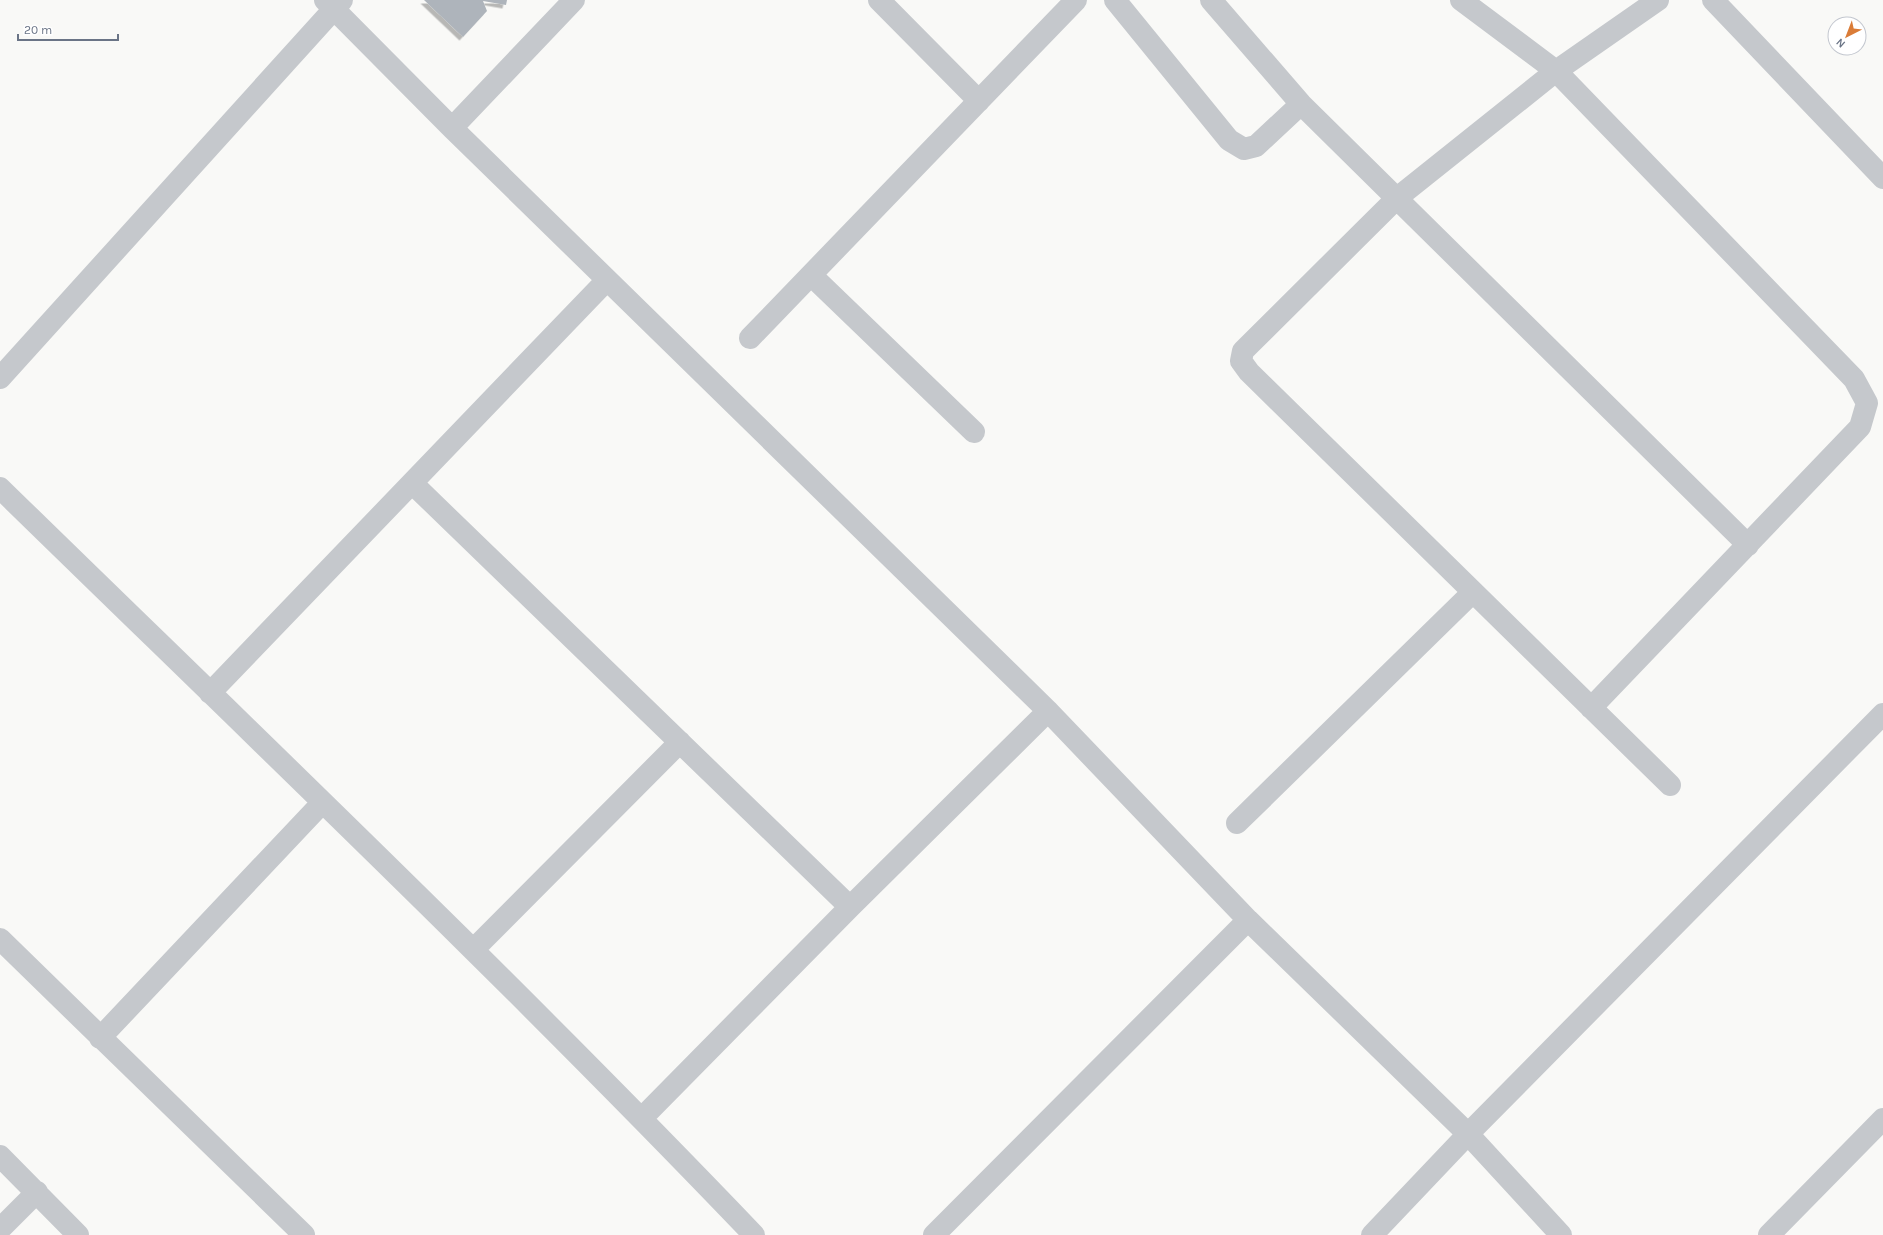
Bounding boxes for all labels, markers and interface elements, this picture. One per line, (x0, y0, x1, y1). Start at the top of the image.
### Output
scale bar (18, 16, 118, 42)
north arrow (1827, 16, 1867, 56)
text: 20 m (24, 23, 52, 37)
text: N (1833, 36, 1848, 51)

